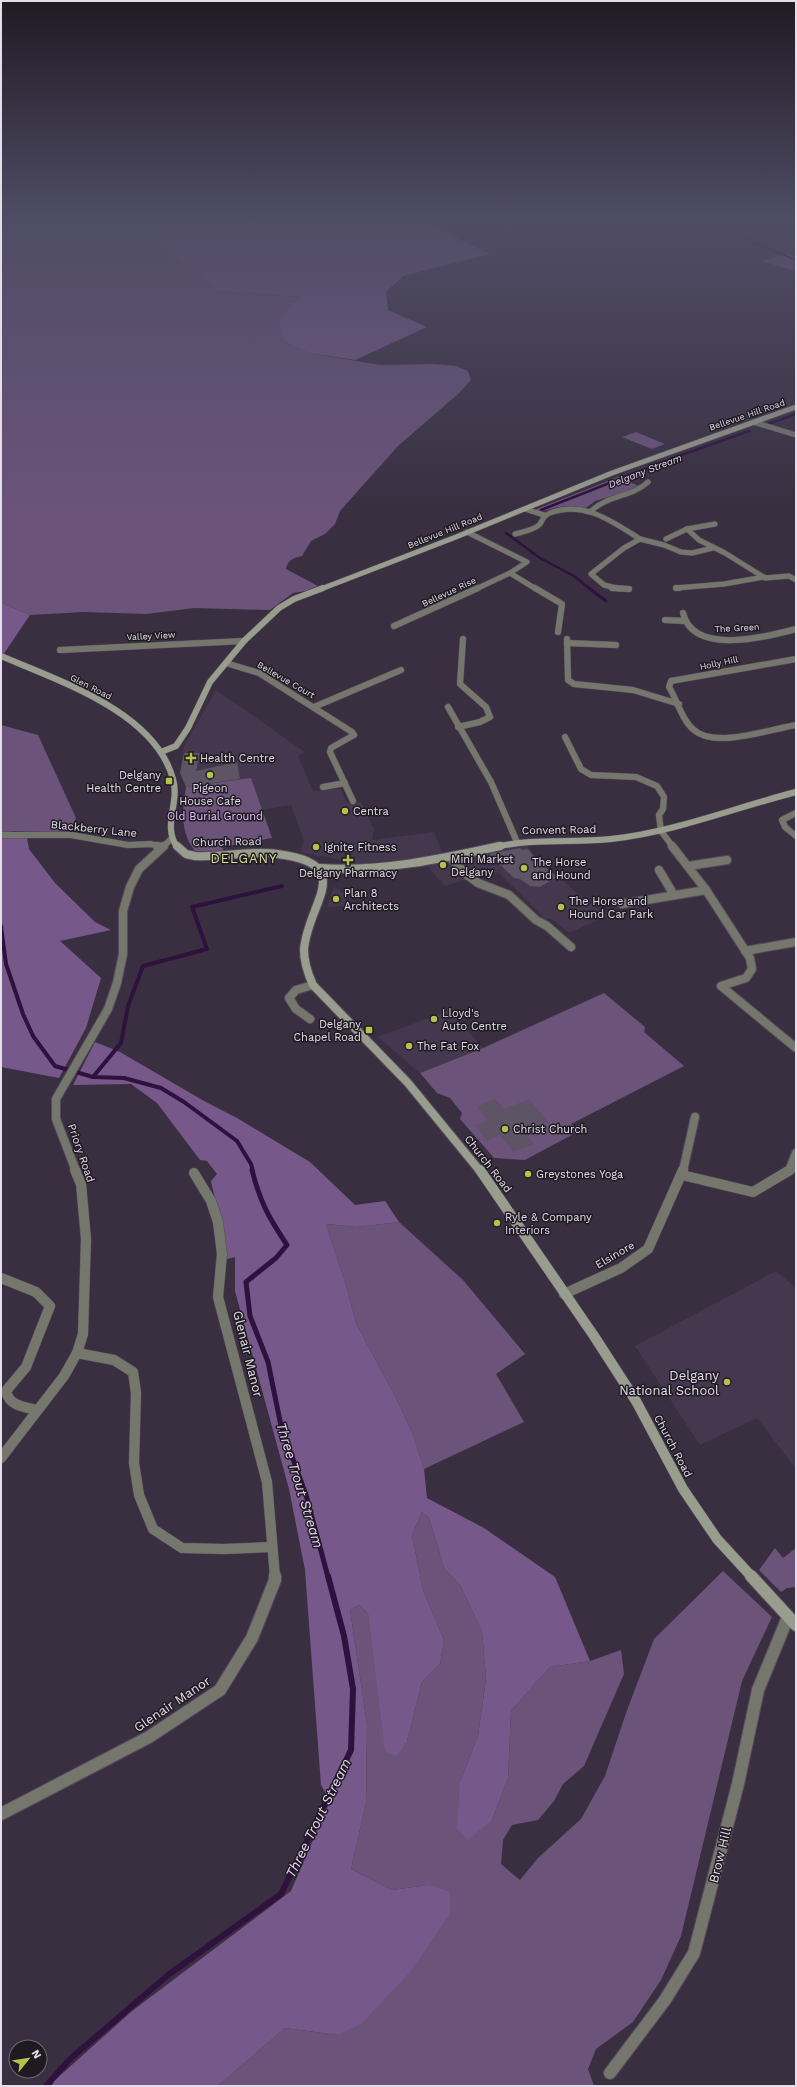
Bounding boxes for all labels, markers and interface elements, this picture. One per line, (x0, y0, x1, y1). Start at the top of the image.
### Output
street label: Bellevue Hill Road (708, 397, 786, 433)
water label: Delgany Stream (607, 452, 683, 490)
street label: Bellevue Hill Road (406, 511, 484, 551)
street label: Bellevue Rise (420, 575, 478, 609)
street label: The Green (714, 622, 760, 634)
street label: Valley View (126, 630, 176, 642)
street label: Holly Hill (699, 654, 739, 672)
street label: Bellevue Court (256, 660, 317, 701)
street label: Glen Road (69, 672, 113, 702)
marker: Health Centre (185, 752, 197, 764)
place label: Health Centre (200, 752, 275, 765)
place label: Delgany Health Centre (86, 769, 161, 795)
marker: Pigeon House Cafe (205, 770, 215, 780)
marker: Delgany Health Centre (164, 776, 174, 786)
place label: Pigeon House Cafe (179, 782, 241, 808)
place label: Centra (353, 805, 389, 818)
marker: Centra (340, 806, 350, 816)
park label: Old Burial Ground (167, 810, 263, 823)
street label: Blackberry Lane (50, 818, 138, 840)
street label: Convent Road (521, 823, 597, 837)
street label: Church Road (192, 835, 262, 849)
place label: Ignite Fitness (324, 841, 397, 854)
marker: Ignite Fitness (311, 842, 321, 852)
district label: DELGANY (210, 851, 278, 866)
place label: Mini Market Delgany (451, 853, 514, 879)
marker: Delgany Pharmacy (343, 855, 353, 865)
place label: The Horse and Hound (532, 856, 591, 882)
marker: Mini Market Delgany (438, 860, 448, 870)
marker: The Horse and Hound (519, 863, 529, 873)
place label: Delgany Pharmacy (299, 867, 397, 880)
place label: Plan 8 Architects (344, 887, 399, 913)
marker: Plan 8 Architects (331, 894, 341, 904)
place label: The Horse and Hound Car Park (569, 895, 653, 921)
marker: The Horse and Hound Car Park (556, 902, 566, 912)
place label: Lloyd's Auto Centre (442, 1007, 507, 1033)
marker: Lloyd's Auto Centre (429, 1014, 439, 1024)
place label: Delgany Chapel Road (294, 1018, 361, 1044)
marker: Delgany Chapel Road (364, 1025, 374, 1035)
place label: The Fat Fox (417, 1040, 479, 1053)
marker: The Fat Fox (404, 1041, 414, 1051)
street label: Priory Road (65, 1122, 97, 1184)
place label: Christ Church (513, 1123, 587, 1136)
marker: Christ Church (500, 1124, 510, 1134)
street label: Church Road (462, 1133, 514, 1195)
place label: Greystones Yoga (536, 1168, 623, 1181)
marker: Greystones Yoga (523, 1169, 533, 1179)
place label: Ryle & Company Interiors (505, 1211, 592, 1237)
marker: Ryle & Company Interiors (492, 1218, 502, 1228)
street label: Elsinore (593, 1239, 637, 1271)
street label: Glenair Manor (230, 1309, 266, 1399)
place label: Delgany National School (619, 1368, 719, 1398)
marker: Delgany National School (722, 1377, 732, 1387)
street label: Church Road (651, 1412, 695, 1480)
water label: Three Trout Stream (273, 1420, 327, 1550)
street label: Glenair Manor (131, 1673, 213, 1735)
water label: Three Trout Stream (282, 1756, 354, 1880)
street label: Brow Hill (706, 1825, 734, 1885)
north arrow (8, 2039, 48, 2079)
text: N (29, 2047, 44, 2061)

